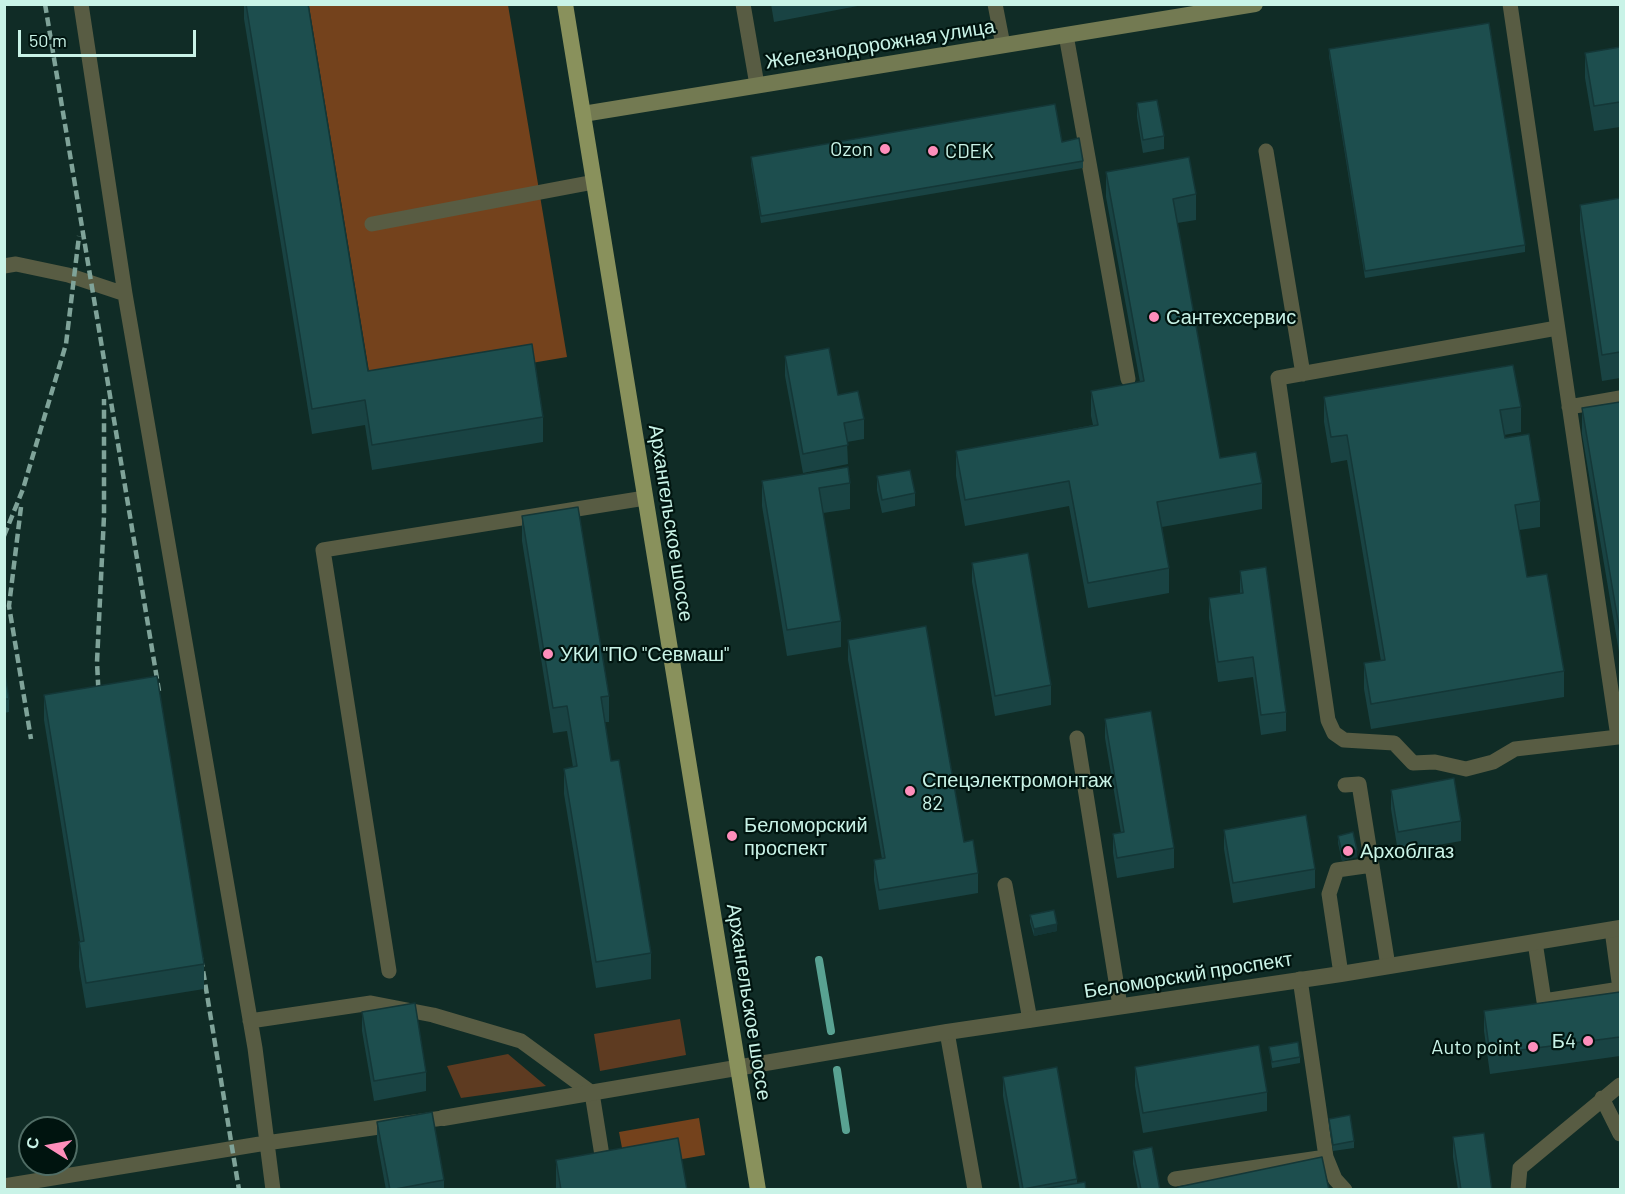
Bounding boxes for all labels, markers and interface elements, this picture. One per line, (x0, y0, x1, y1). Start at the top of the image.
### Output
street label: Железнодорожная улица (763, 14, 997, 74)
scale bar (21, 18, 200, 56)
text: 50 m (29, 29, 67, 51)
place label: Ozon (830, 137, 873, 161)
place label: CDEK (945, 139, 994, 163)
marker: Ozon (878, 142, 892, 156)
marker: CDEK (926, 144, 940, 158)
place label: Сантехсервис (1166, 305, 1296, 329)
marker: Сантехсервис (1147, 310, 1161, 324)
street label: Архангельское шоссе (644, 423, 698, 623)
place label: УКИ "ПО "Севмаш" (560, 642, 729, 666)
marker: УКИ "ПО "Севмаш" (541, 647, 555, 661)
place label: Спецэлектромонтаж 82 (922, 768, 1112, 815)
marker: Спецэлектромонтаж 82 (903, 784, 917, 798)
place label: Беломорский проспект (744, 813, 868, 860)
marker: Беломорский проспект (725, 829, 739, 843)
place label: Архоблгаз (1360, 839, 1454, 863)
marker: Архоблгаз (1341, 844, 1355, 858)
street label: Архангельское шоссе (722, 902, 776, 1102)
street label: Беломорский проспект (1082, 947, 1294, 1003)
place label: Б4 (1552, 1029, 1576, 1053)
marker: Б4 (1581, 1034, 1595, 1048)
place label: Auto point (1431, 1035, 1521, 1059)
marker: Auto point (1526, 1040, 1540, 1054)
north arrow (18, 1116, 78, 1176)
text: С (21, 1135, 42, 1150)

